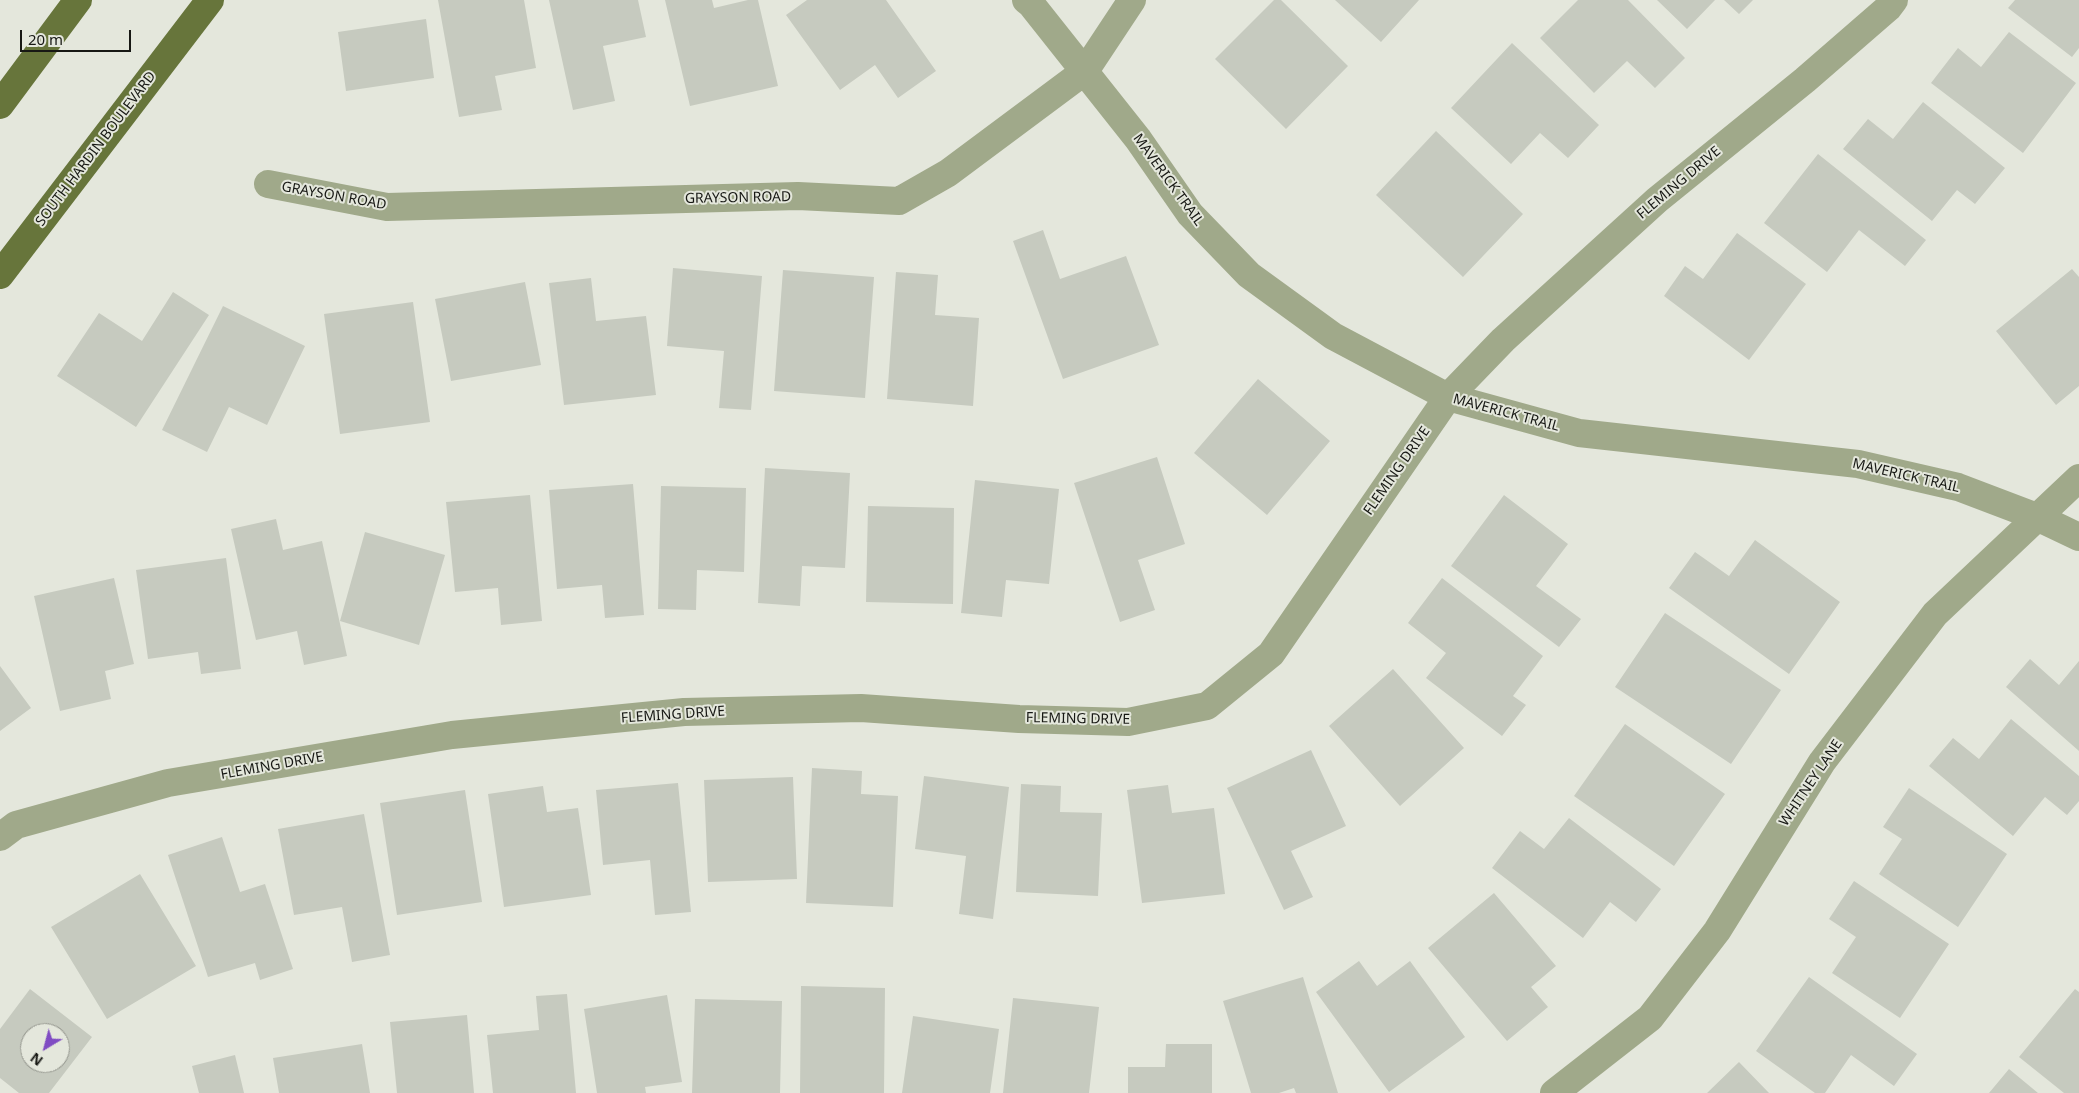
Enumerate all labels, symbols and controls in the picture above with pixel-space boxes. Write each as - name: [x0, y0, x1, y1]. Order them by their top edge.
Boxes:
- scale bar: [22, 20, 134, 52]
- text: 20 m: [28, 29, 63, 49]
- street label: SOUTH HARDIN BOULEVARD: [32, 68, 160, 230]
- street label: MAVERICK TRAIL: [1129, 131, 1207, 229]
- street label: FLEMING DRIVE: [1634, 143, 1724, 223]
- street label: GRAYSON ROAD: [280, 178, 388, 214]
- street label: GRAYSON ROAD: [685, 189, 791, 207]
- street label: MAVERICK TRAIL: [1451, 391, 1561, 435]
- street label: FLEMING DRIVE: [1360, 424, 1434, 518]
- street label: MAVERICK TRAIL: [1851, 456, 1961, 496]
- street label: FLEMING DRIVE: [620, 703, 726, 727]
- street label: FLEMING DRIVE: [1026, 710, 1130, 728]
- street label: WHITNEY LANE: [1776, 737, 1846, 829]
- street label: FLEMING DRIVE: [219, 749, 325, 783]
- north arrow: [20, 1023, 70, 1073]
- text: N: [26, 1049, 47, 1071]

